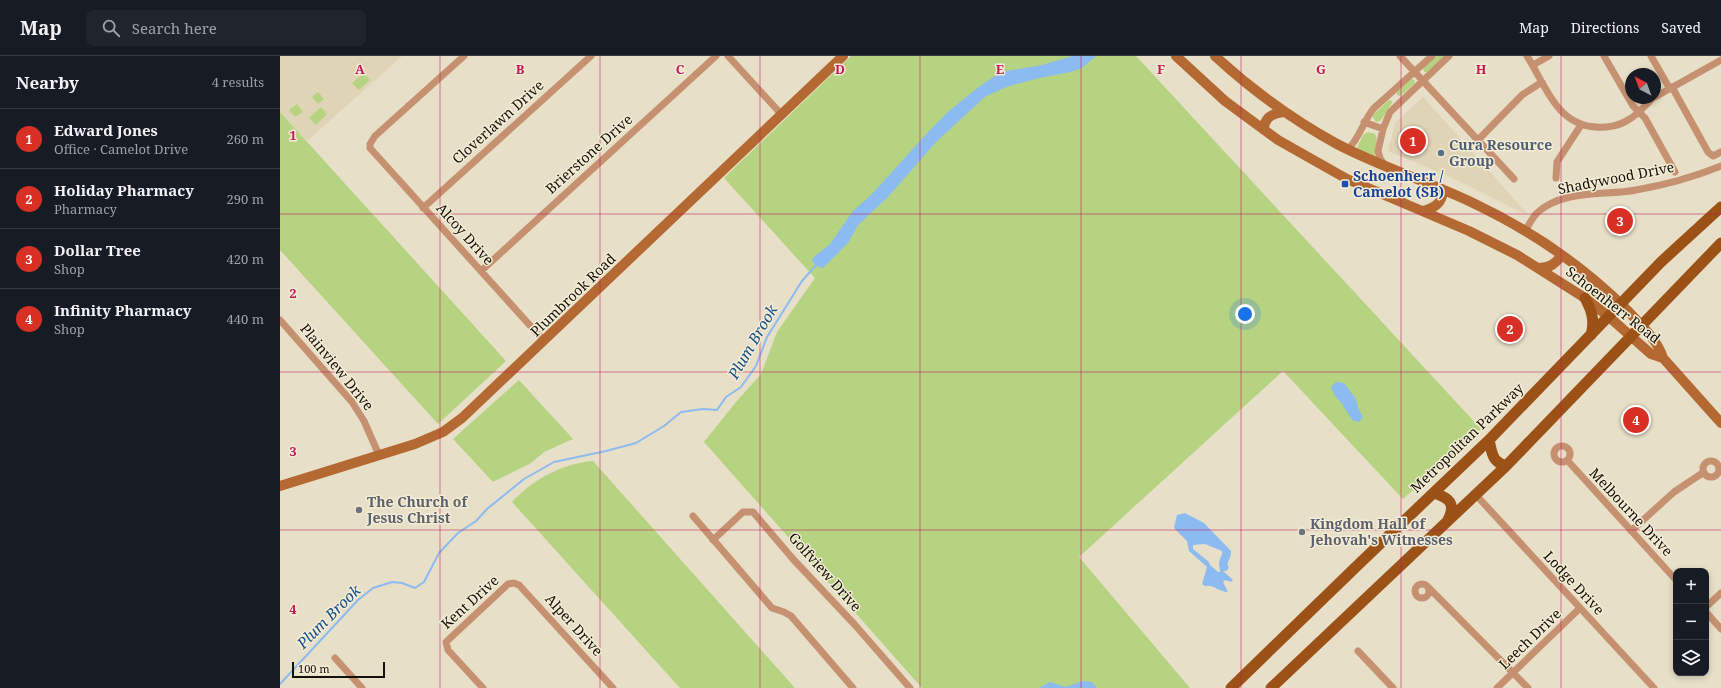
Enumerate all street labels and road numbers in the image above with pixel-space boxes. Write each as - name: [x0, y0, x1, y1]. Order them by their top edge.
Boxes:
- street label: Cloverlawn Drive: [448, 75, 548, 168]
- street label: Brierstone Drive: [541, 110, 636, 198]
- street label: Shadywood Drive: [1556, 157, 1676, 198]
- street label: Alcoy Drive: [432, 199, 498, 269]
- street label: Plumbrook Road: [526, 249, 620, 340]
- street label: Schoenherr Road: [1562, 262, 1665, 348]
- street label: Plainview Drive: [296, 319, 378, 414]
- street label: Metropolitan Parkway: [1406, 379, 1527, 497]
- street label: Melbourne Drive: [1585, 463, 1677, 560]
- street label: Golfview Drive: [785, 528, 866, 615]
- street label: Lodge Drive: [1540, 547, 1609, 619]
- street label: Kent Drive: [437, 571, 503, 633]
- street label: Alper Drive: [541, 590, 607, 660]
- street label: Leech Drive: [1494, 604, 1565, 673]

